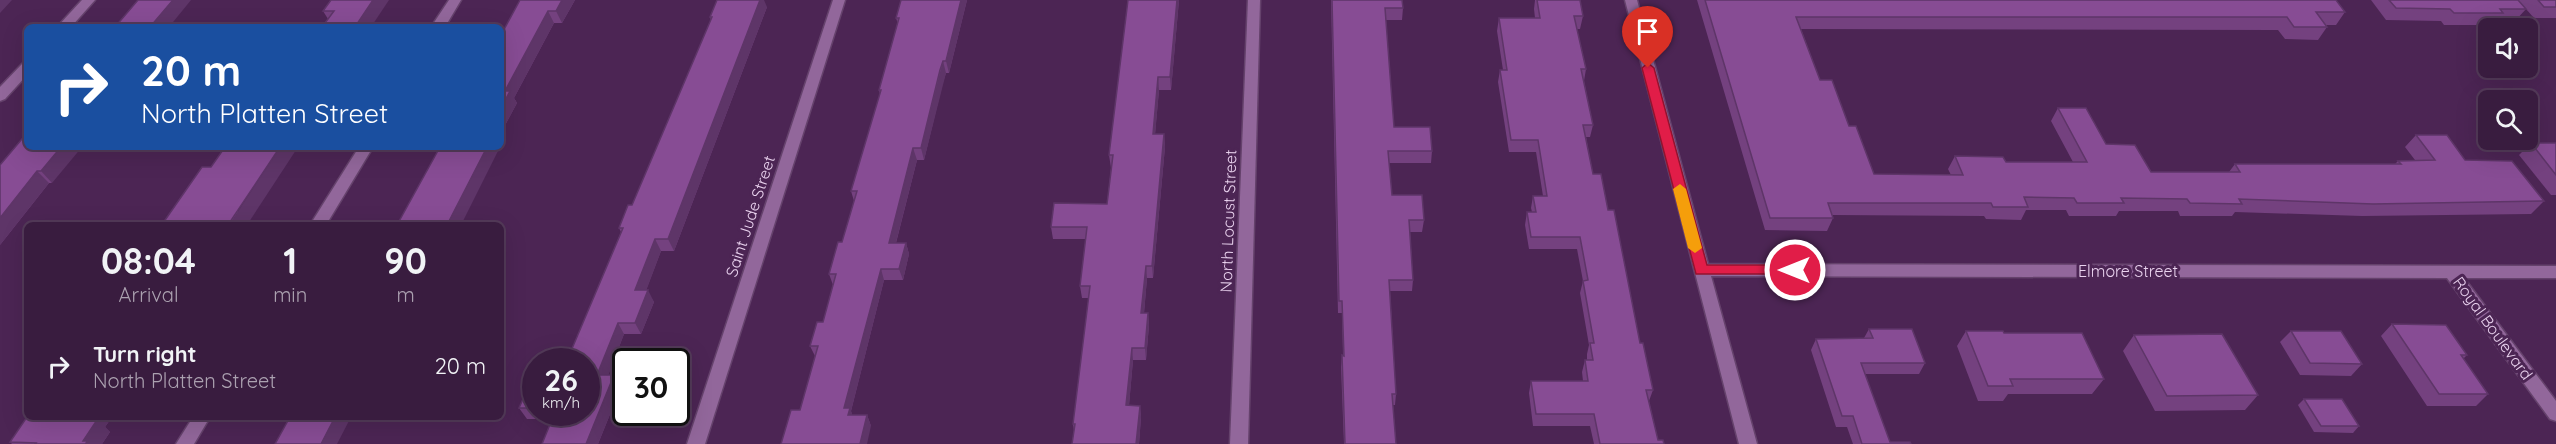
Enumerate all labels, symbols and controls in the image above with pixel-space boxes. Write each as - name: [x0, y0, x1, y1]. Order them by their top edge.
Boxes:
- pin: [1622, 6, 1673, 68]
- icon: arrive: [1631, 15, 1664, 48]
- map controls: [2478, 18, 2538, 150]
- button: sound: [2478, 18, 2538, 78]
- text: 20 m: [141, 44, 241, 97]
- icon: right: [42, 48, 120, 126]
- button: search: [2478, 90, 2538, 150]
- text: North Platten Street: [141, 96, 388, 130]
- street label: North Locust Street: [1216, 149, 1240, 293]
- street label: Saint Jude Street: [721, 153, 779, 279]
- text: 08:04: [101, 238, 196, 283]
- text: 1: [283, 238, 297, 283]
- text: 90: [384, 238, 427, 283]
- position arrow: [1763, 238, 1827, 302]
- street label: Elmore Street: [2078, 261, 2178, 281]
- street label: Royal Boulevard: [2449, 273, 2537, 383]
- text: Arrival: [119, 282, 179, 307]
- text: min: [273, 282, 307, 307]
- text: m: [396, 282, 415, 307]
- text: Turn right: [93, 340, 197, 368]
- speed limit sign: 30: [612, 348, 690, 426]
- icon: right: [42, 350, 75, 383]
- text: 20 m: [435, 352, 486, 380]
- text: 26: [544, 361, 578, 399]
- text: North Platten Street: [93, 368, 276, 393]
- text: km/h: [542, 393, 580, 412]

